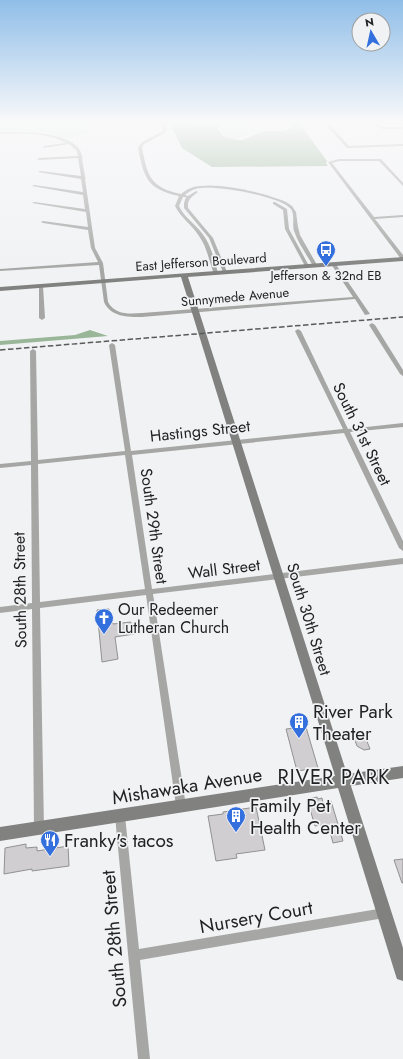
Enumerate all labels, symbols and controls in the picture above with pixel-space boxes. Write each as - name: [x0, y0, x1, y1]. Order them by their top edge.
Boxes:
- north arrow: [351, 12, 391, 52]
- text: N: [364, 14, 375, 31]
- bus stop icon: Jefferson & 32nd EB: [315, 239, 337, 267]
- street label: East Jefferson Boulevard: [135, 248, 267, 276]
- place label: Jefferson & 32nd EB: [268, 266, 382, 285]
- street label: Sunnymede Avenue: [180, 283, 290, 311]
- street label: South 31st Street: [327, 379, 397, 490]
- street label: Hastings Street: [149, 414, 251, 448]
- street label: South 29th Street: [135, 467, 174, 585]
- street label: South 28th Street: [7, 532, 33, 648]
- street label: Wall Street: [187, 553, 261, 585]
- street label: South 30th Street: [281, 560, 337, 678]
- place label: Our Redeemer Lutheran Church: [118, 598, 229, 639]
- church icon: Our Redeemer Lutheran Church: [93, 607, 115, 635]
- place label: River Park Theater: [313, 698, 393, 747]
- building icon: River Park Theater: [288, 711, 310, 739]
- street label: Mishawaka Avenue: [110, 761, 264, 811]
- district label: RIVER PARK: [278, 763, 390, 792]
- place label: Family Pet Health Center: [250, 792, 361, 841]
- building icon: Family Pet Health Center: [225, 805, 247, 833]
- place label: Franky's tacos: [64, 827, 174, 854]
- restaurant icon: Franky's tacos: [39, 829, 61, 857]
- street label: South 28th Street: [95, 869, 133, 1009]
- street label: Nursery Court: [197, 894, 315, 940]

